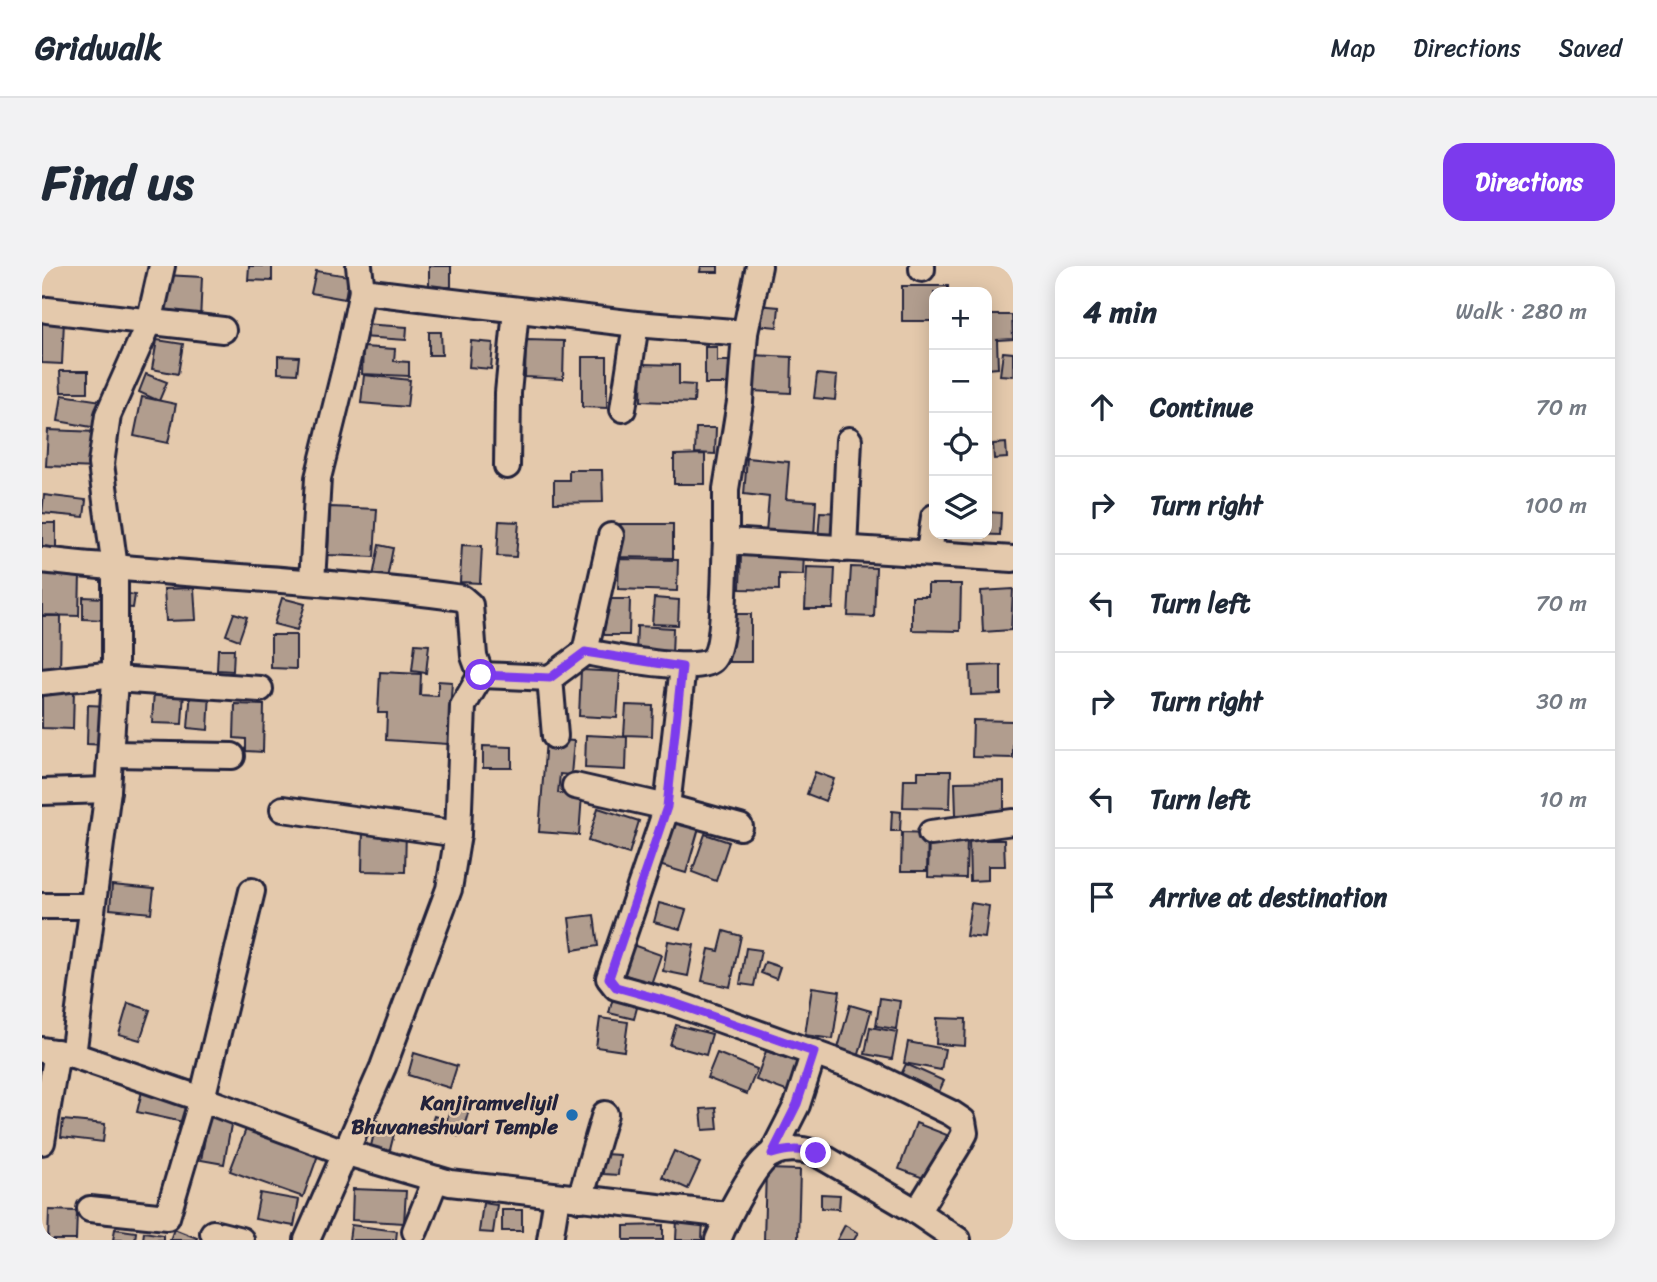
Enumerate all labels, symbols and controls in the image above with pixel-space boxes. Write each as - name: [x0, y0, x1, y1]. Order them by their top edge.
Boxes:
- text: Gridwalk: [35, 19, 162, 77]
- text: Map: [1331, 27, 1375, 69]
- text: Directions: [1413, 27, 1521, 69]
- text: Saved: [1559, 27, 1622, 69]
- text: Find us: [42, 139, 194, 226]
- button: Directions: [1443, 143, 1615, 221]
- text: 4 min: [1083, 285, 1157, 339]
- map controls: [929, 287, 992, 539]
- button: +: [929, 287, 992, 350]
- text: Walk · 280 m: [1456, 291, 1587, 332]
- button: −: [929, 350, 992, 413]
- text: Continue: [1150, 384, 1253, 430]
- text: 70 m: [1536, 387, 1587, 428]
- icon: ahead: [1083, 388, 1121, 426]
- button: locate: [929, 413, 992, 476]
- button: layers: [929, 476, 992, 539]
- text: Turn right: [1150, 482, 1263, 528]
- text: 100 m: [1524, 485, 1587, 526]
- icon: right: [1083, 486, 1121, 524]
- text: Turn left: [1150, 580, 1250, 626]
- text: 70 m: [1536, 583, 1587, 624]
- icon: left: [1083, 584, 1121, 622]
- route start: [465, 659, 496, 690]
- text: Turn right: [1150, 678, 1263, 724]
- text: 30 m: [1536, 681, 1587, 722]
- icon: right: [1083, 682, 1121, 720]
- text: Turn left: [1150, 776, 1250, 822]
- text: 10 m: [1539, 779, 1587, 820]
- icon: left: [1083, 780, 1121, 818]
- text: Arrive at destination: [1150, 874, 1387, 920]
- icon: arrive: [1083, 878, 1121, 916]
- place label: Kanjiramveliyil Bhuvaneshwari Temple: [351, 1084, 559, 1146]
- marker: Kanjiramveliyil Bhuvaneshwari Temple: [564, 1107, 580, 1123]
- route end: [800, 1137, 831, 1168]

